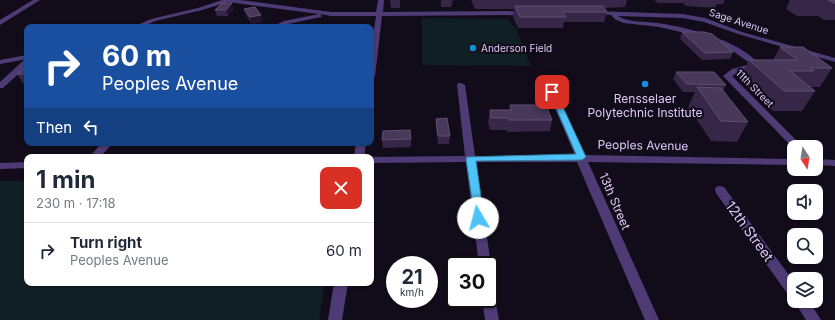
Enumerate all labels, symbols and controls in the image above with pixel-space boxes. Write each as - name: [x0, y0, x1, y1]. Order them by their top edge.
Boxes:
- street label: Sage Avenue: [708, 6, 770, 36]
- text: 60 m: [102, 39, 171, 73]
- icon: right: [36, 40, 88, 92]
- place label: Anderson Field: [481, 42, 552, 54]
- marker: Anderson Field: [468, 43, 478, 53]
- street label: 11th Street: [734, 67, 777, 110]
- text: Peoples Avenue: [102, 73, 238, 94]
- pin: [535, 75, 569, 109]
- marker: Rensselaer Polytechnic Institute: [640, 79, 650, 89]
- icon: arrive: [541, 81, 563, 103]
- place label: Rensselaer Polytechnic Institute: [588, 91, 702, 120]
- icon: left: [80, 116, 102, 138]
- text: Then: [36, 118, 72, 137]
- street label: Peoples Avenue: [597, 137, 689, 153]
- north arrow: [787, 140, 823, 176]
- map controls: [787, 140, 823, 308]
- text: 1 min: [36, 165, 95, 194]
- button: close: [320, 167, 362, 209]
- street label: 13th Street: [596, 170, 634, 232]
- button: sound: [787, 184, 823, 220]
- text: 230 m · 17:18: [36, 195, 116, 211]
- position arrow: [457, 197, 499, 239]
- street label: 12th Street: [722, 197, 778, 265]
- button: search: [787, 228, 823, 264]
- text: Turn right: [70, 233, 142, 252]
- icon: right: [36, 240, 58, 262]
- text: 60 m: [326, 241, 362, 260]
- text: Peoples Avenue: [70, 252, 168, 268]
- speed limit sign: 30: [446, 256, 498, 308]
- text: 21: [401, 265, 423, 289]
- button: layers: [787, 272, 823, 308]
- text: km/h: [400, 286, 424, 298]

